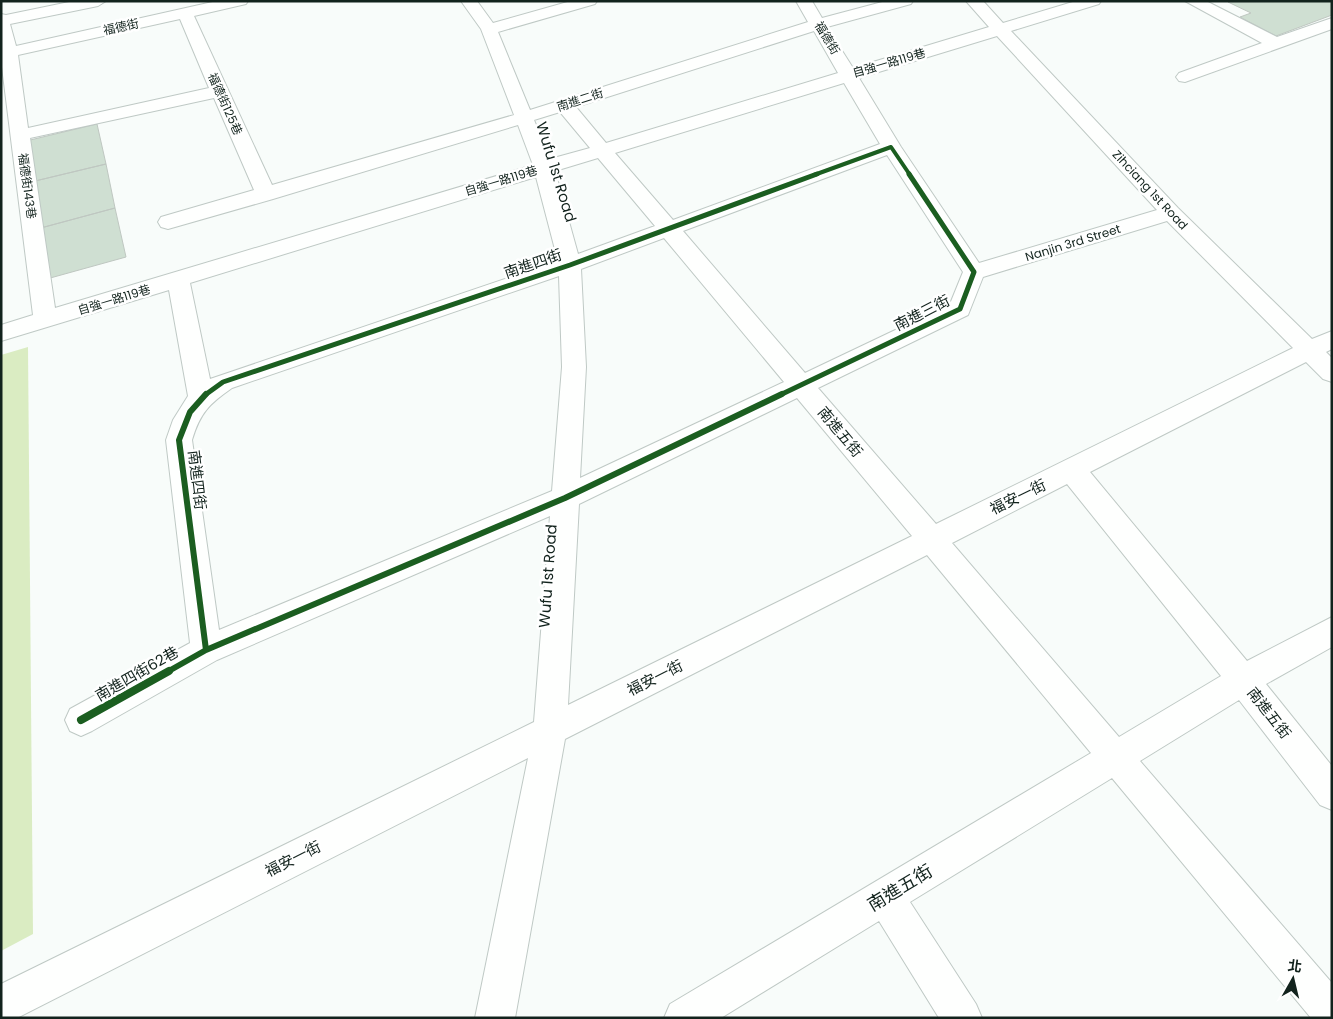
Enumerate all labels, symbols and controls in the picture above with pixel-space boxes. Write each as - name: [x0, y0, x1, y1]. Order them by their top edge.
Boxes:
- street label: 福德街: [102, 14, 140, 39]
- street label: 福德街: [811, 18, 844, 58]
- street label: 自強一路119巷: [850, 44, 927, 81]
- street label: 福德街125巷: [204, 70, 247, 138]
- street label: 南進二街: [554, 84, 605, 115]
- street label: Wufu 1st Road: [531, 119, 582, 225]
- street label: Zihciang 1st Road: [1109, 146, 1192, 233]
- street label: 福德街143巷: [14, 152, 41, 220]
- street label: 自強一路119巷: [462, 161, 539, 200]
- street label: Nanjin 3rd Street: [1023, 220, 1123, 265]
- street label: 南進四街: [501, 244, 565, 283]
- street label: 自強一路119巷: [75, 280, 152, 319]
- street label: 南進三街: [890, 290, 953, 336]
- street label: 南進五街: [813, 402, 868, 461]
- street label: 南進四街: [183, 449, 212, 511]
- street label: 福安一街: [986, 474, 1049, 519]
- street label: Wufu 1st Road: [533, 523, 562, 629]
- street label: 南進四街62巷: [91, 641, 182, 706]
- street label: 福安一街: [623, 655, 686, 701]
- street label: 南進五街: [1243, 683, 1296, 743]
- street label: 福安一街: [261, 836, 324, 882]
- street label: 南進五街: [862, 858, 937, 917]
- north arrow: [1268, 954, 1318, 1004]
- text: 北: [1286, 955, 1303, 977]

